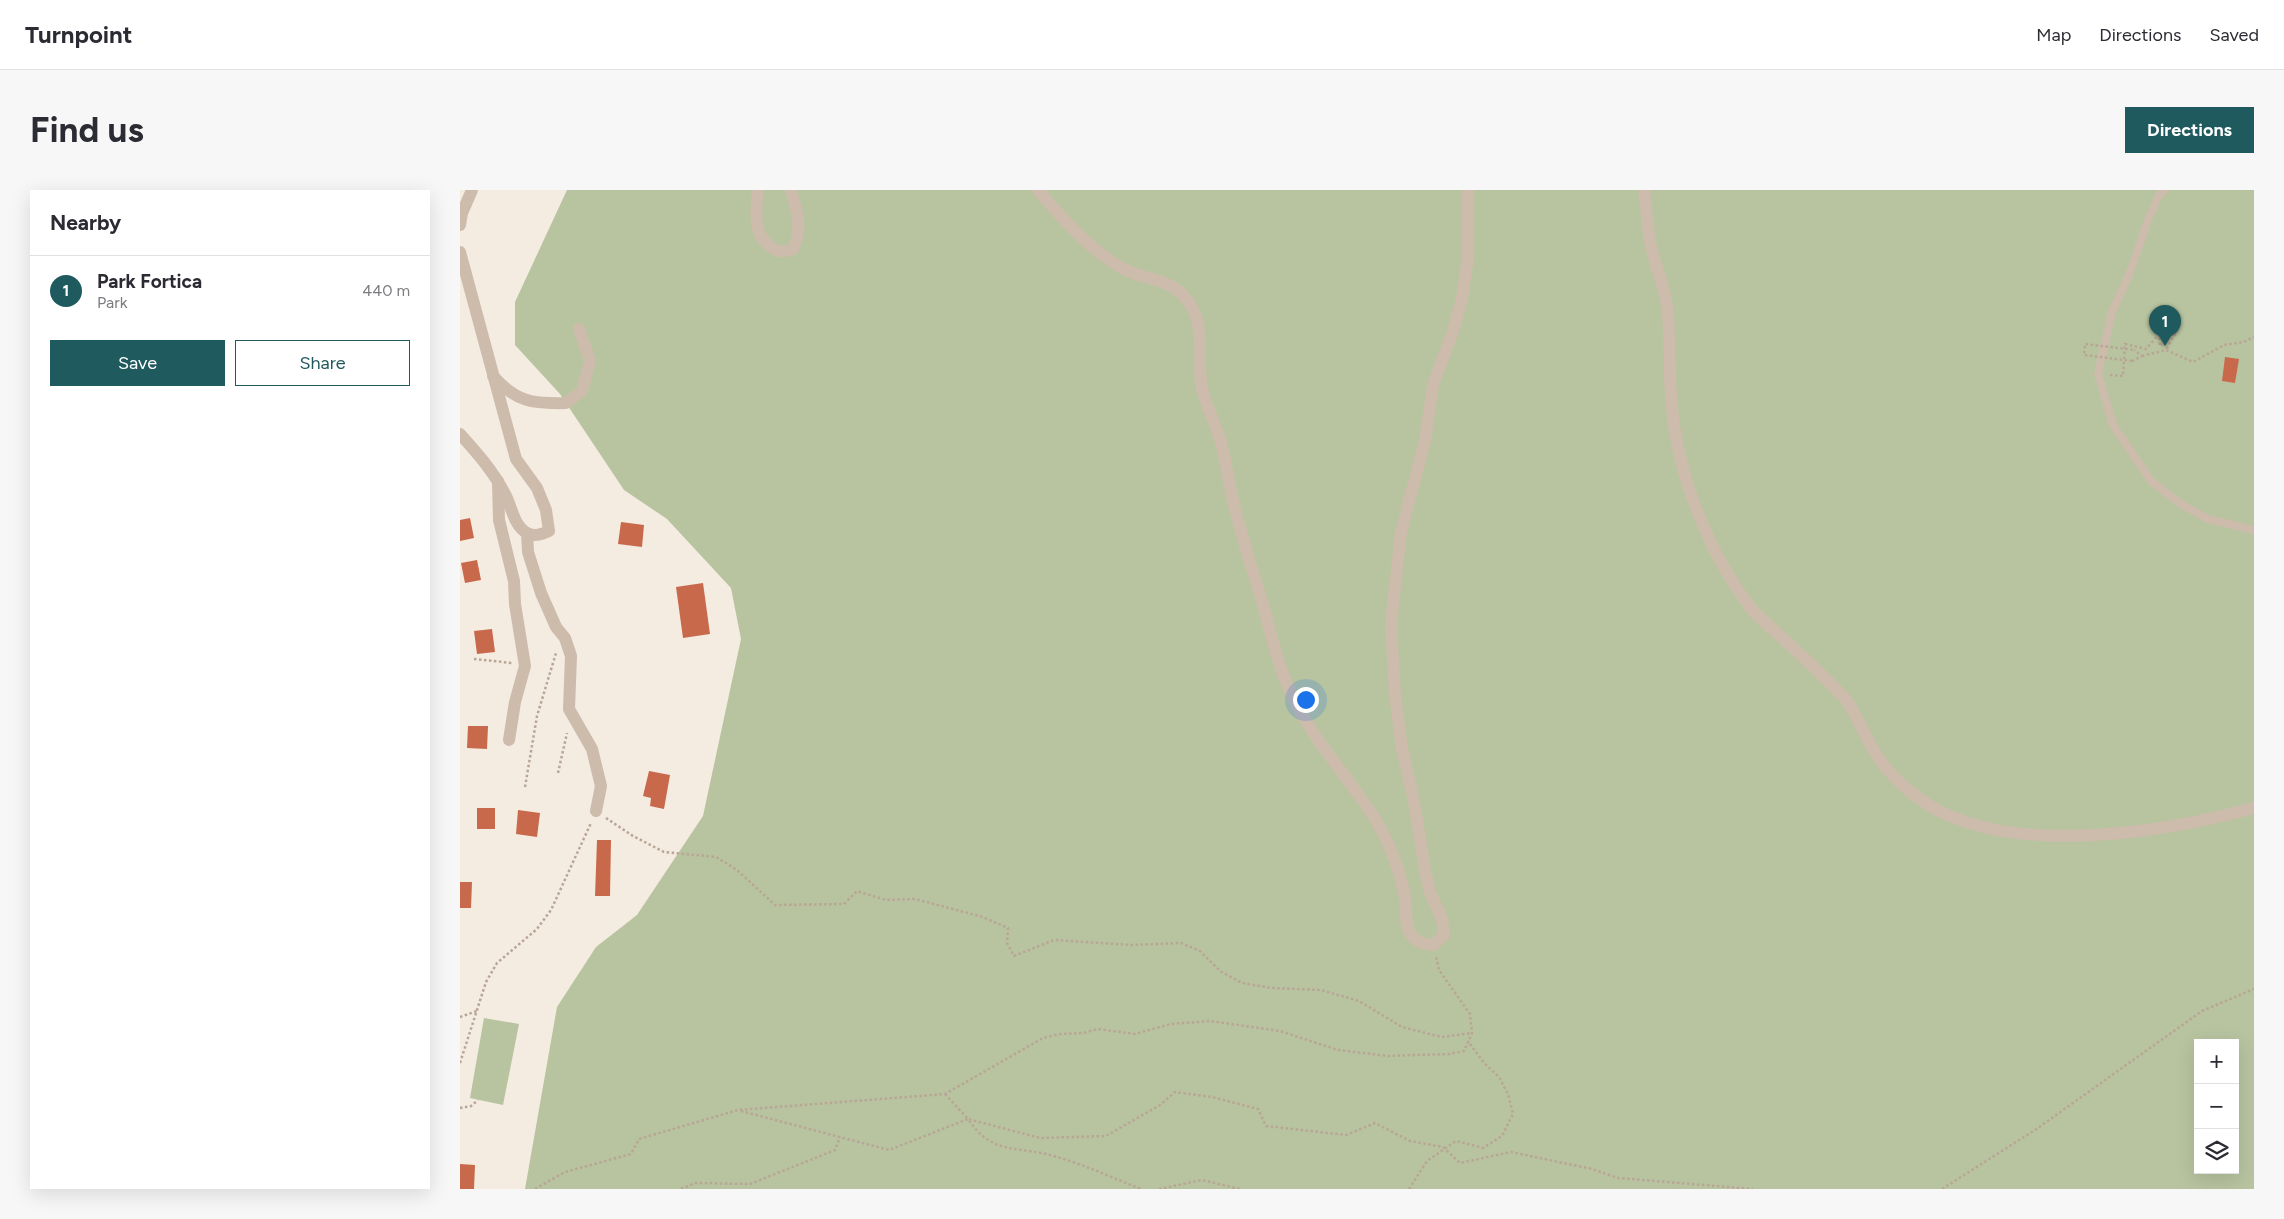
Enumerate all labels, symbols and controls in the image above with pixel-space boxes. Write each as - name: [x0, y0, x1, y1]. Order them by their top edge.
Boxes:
- text: Turnpoint: [25, 20, 132, 49]
- text: Map: [2036, 24, 2071, 46]
- text: Directions: [2099, 24, 2181, 46]
- text: Saved: [2209, 24, 2259, 46]
- button: Directions: [2125, 107, 2254, 153]
- text: Find us: [30, 109, 144, 151]
- text: Nearby: [50, 210, 121, 235]
- text: Park Fortica: [97, 270, 202, 293]
- text: 1: [63, 281, 69, 300]
- text: 440 m: [362, 281, 410, 300]
- text: Park: [97, 293, 127, 312]
- pin: 1: [2149, 305, 2181, 346]
- button: Save: [50, 340, 225, 386]
- button: Share: [235, 340, 410, 386]
- your location: [1293, 687, 1319, 713]
- map controls: [2194, 1039, 2239, 1174]
- button: +: [2194, 1039, 2239, 1084]
- button: −: [2194, 1084, 2239, 1129]
- button: layers: [2194, 1129, 2239, 1174]

